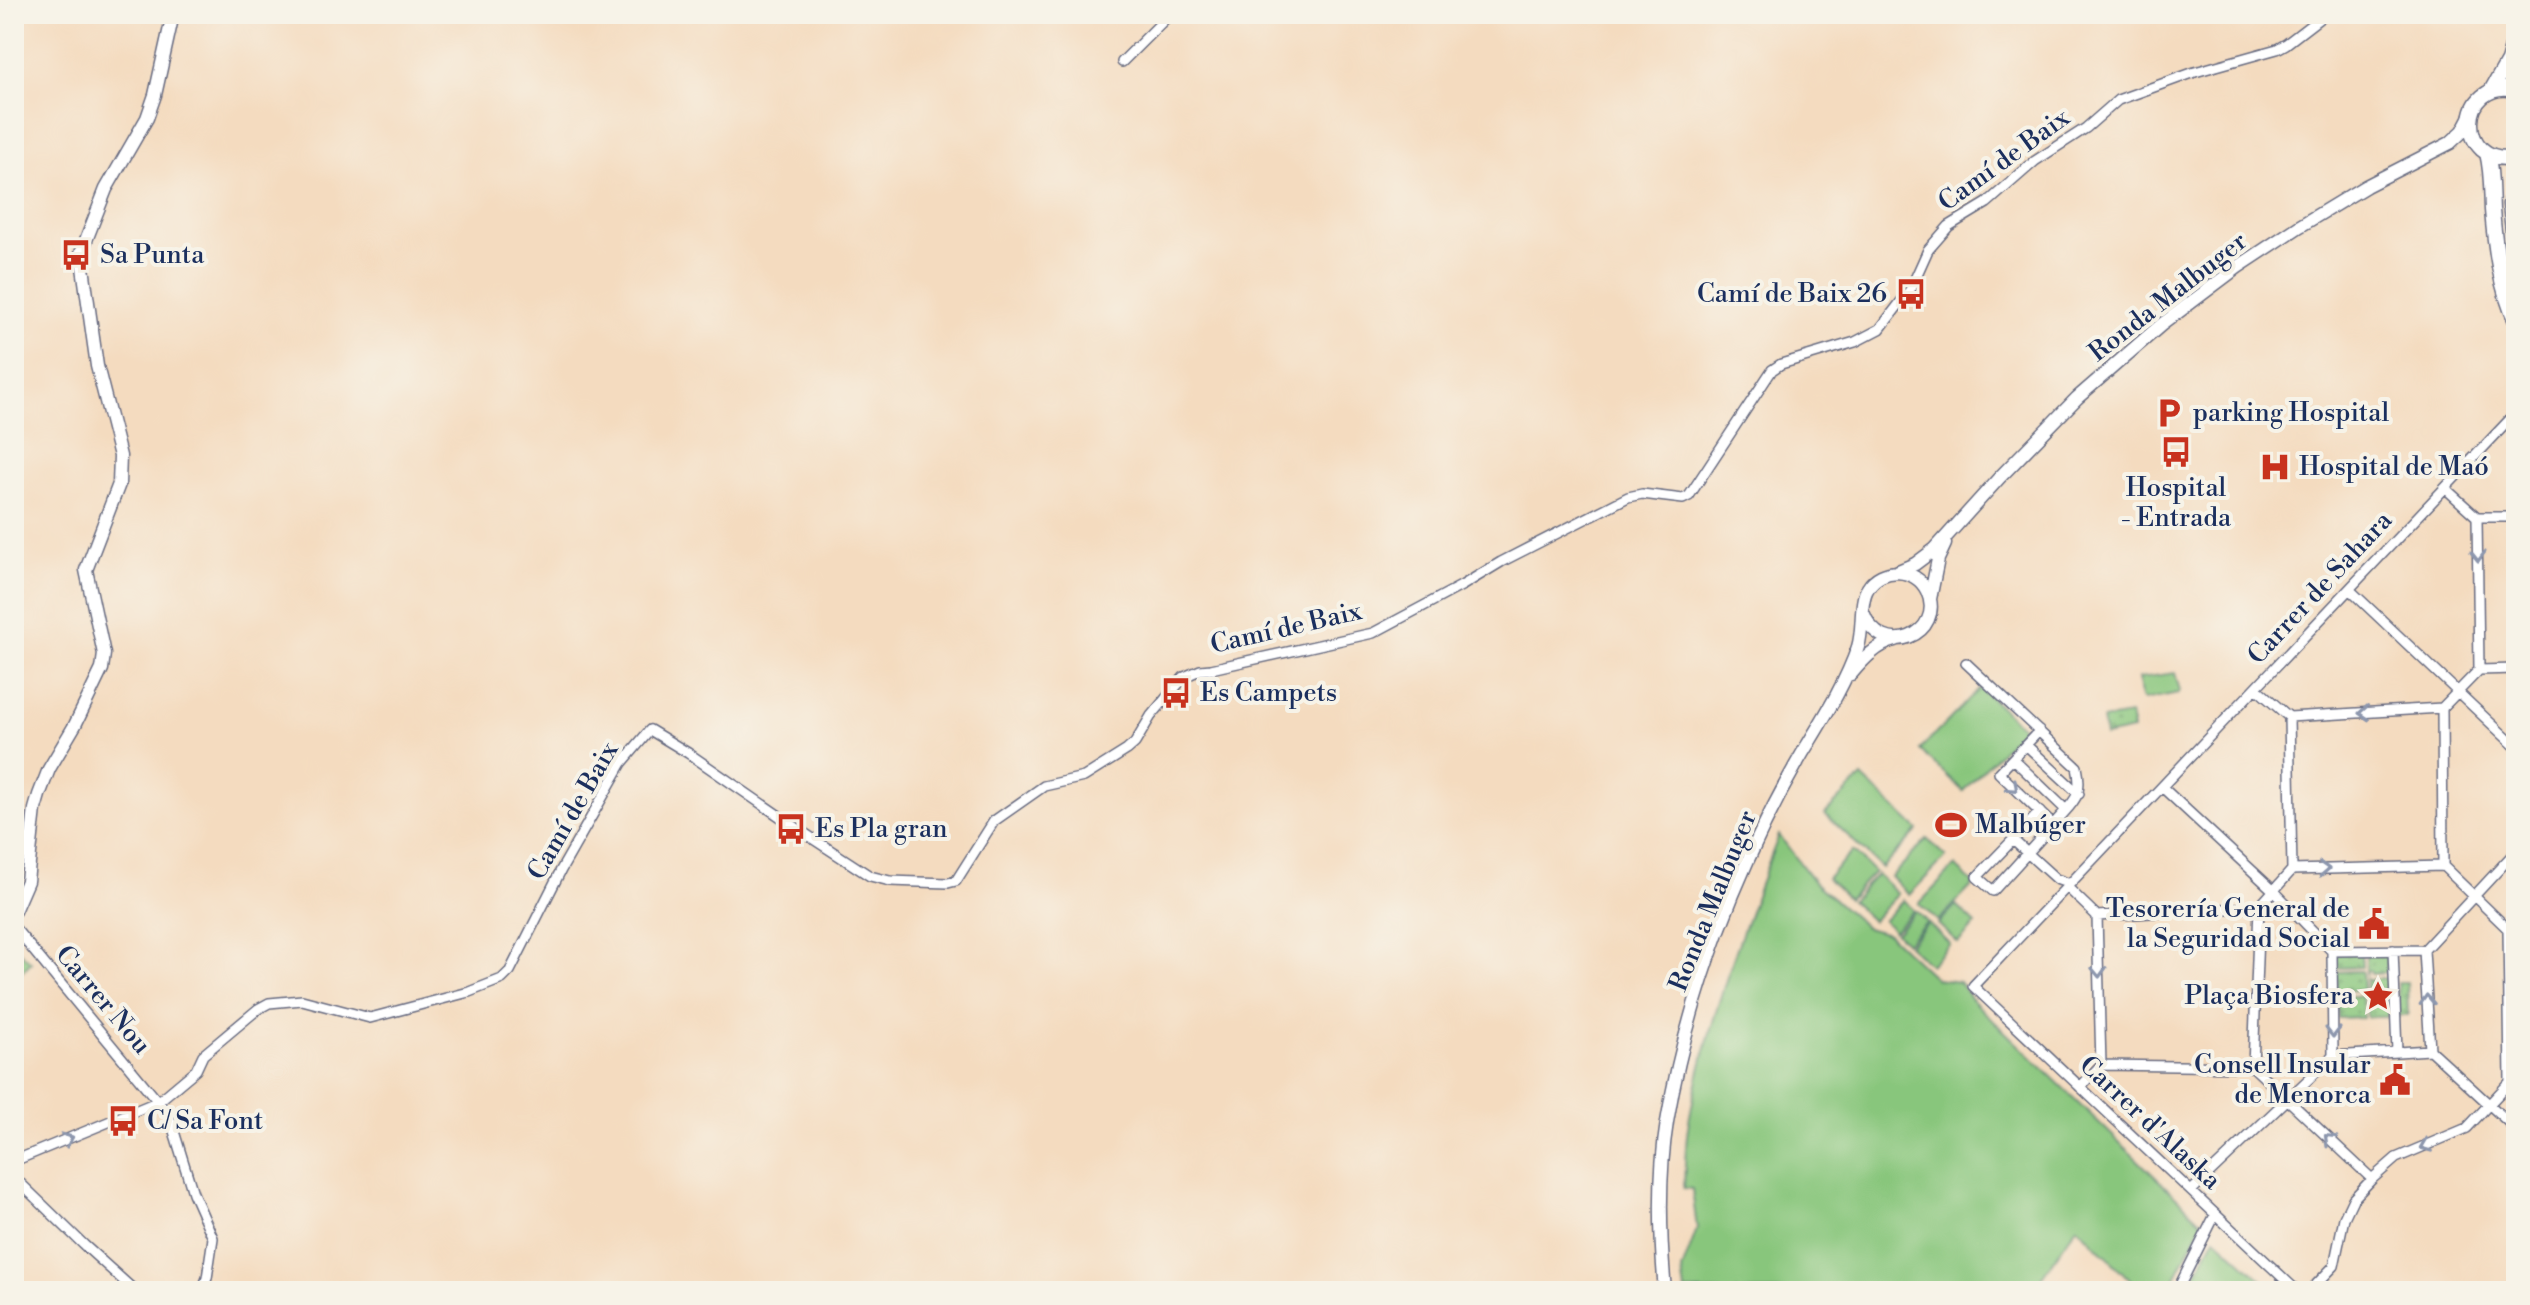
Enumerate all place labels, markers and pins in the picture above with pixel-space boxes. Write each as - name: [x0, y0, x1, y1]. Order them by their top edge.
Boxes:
- bus stop icon: Sa Punta: [59, 238, 93, 272]
- place label: Sa Punta: [100, 239, 205, 271]
- bus stop icon: Camí de Baix 26: [1894, 277, 1928, 311]
- place label: Camí de Baix 26: [1697, 278, 1887, 310]
- parking icon: parking Hospital: [2152, 396, 2186, 430]
- place label: parking Hospital: [2193, 397, 2389, 429]
- bus stop icon: Hospital - Entrada: [2159, 435, 2193, 469]
- hospital icon: Hospital de Maó: [2258, 450, 2292, 484]
- place label: Hospital de Maó: [2299, 451, 2489, 483]
- place label: Hospital - Entrada: [2121, 472, 2232, 534]
- bus stop icon: Es Campets: [1159, 676, 1193, 710]
- place label: Es Campets: [1200, 677, 1337, 709]
- sports icon: Malbúger: [1934, 808, 1968, 842]
- place label: Malbúger: [1975, 809, 2086, 841]
- bus stop icon: Es Pla gran: [774, 812, 808, 846]
- place label: Es Pla gran: [815, 813, 948, 845]
- place label: Tesorería General de la Seguridad Social: [2106, 893, 2350, 955]
- public building icon: Tesorería General de la Seguridad Social: [2357, 907, 2391, 941]
- place icon: Plaça Biosfera: [2361, 979, 2395, 1013]
- place label: Plaça Biosfera: [2185, 980, 2355, 1012]
- place label: Consell Insular de Menorca: [2194, 1049, 2372, 1111]
- public building icon: Consell Insular de Menorca: [2378, 1063, 2412, 1097]
- bus stop icon: C/ Sa Font: [106, 1104, 140, 1138]
- place label: C/ Sa Font: [147, 1105, 263, 1137]

